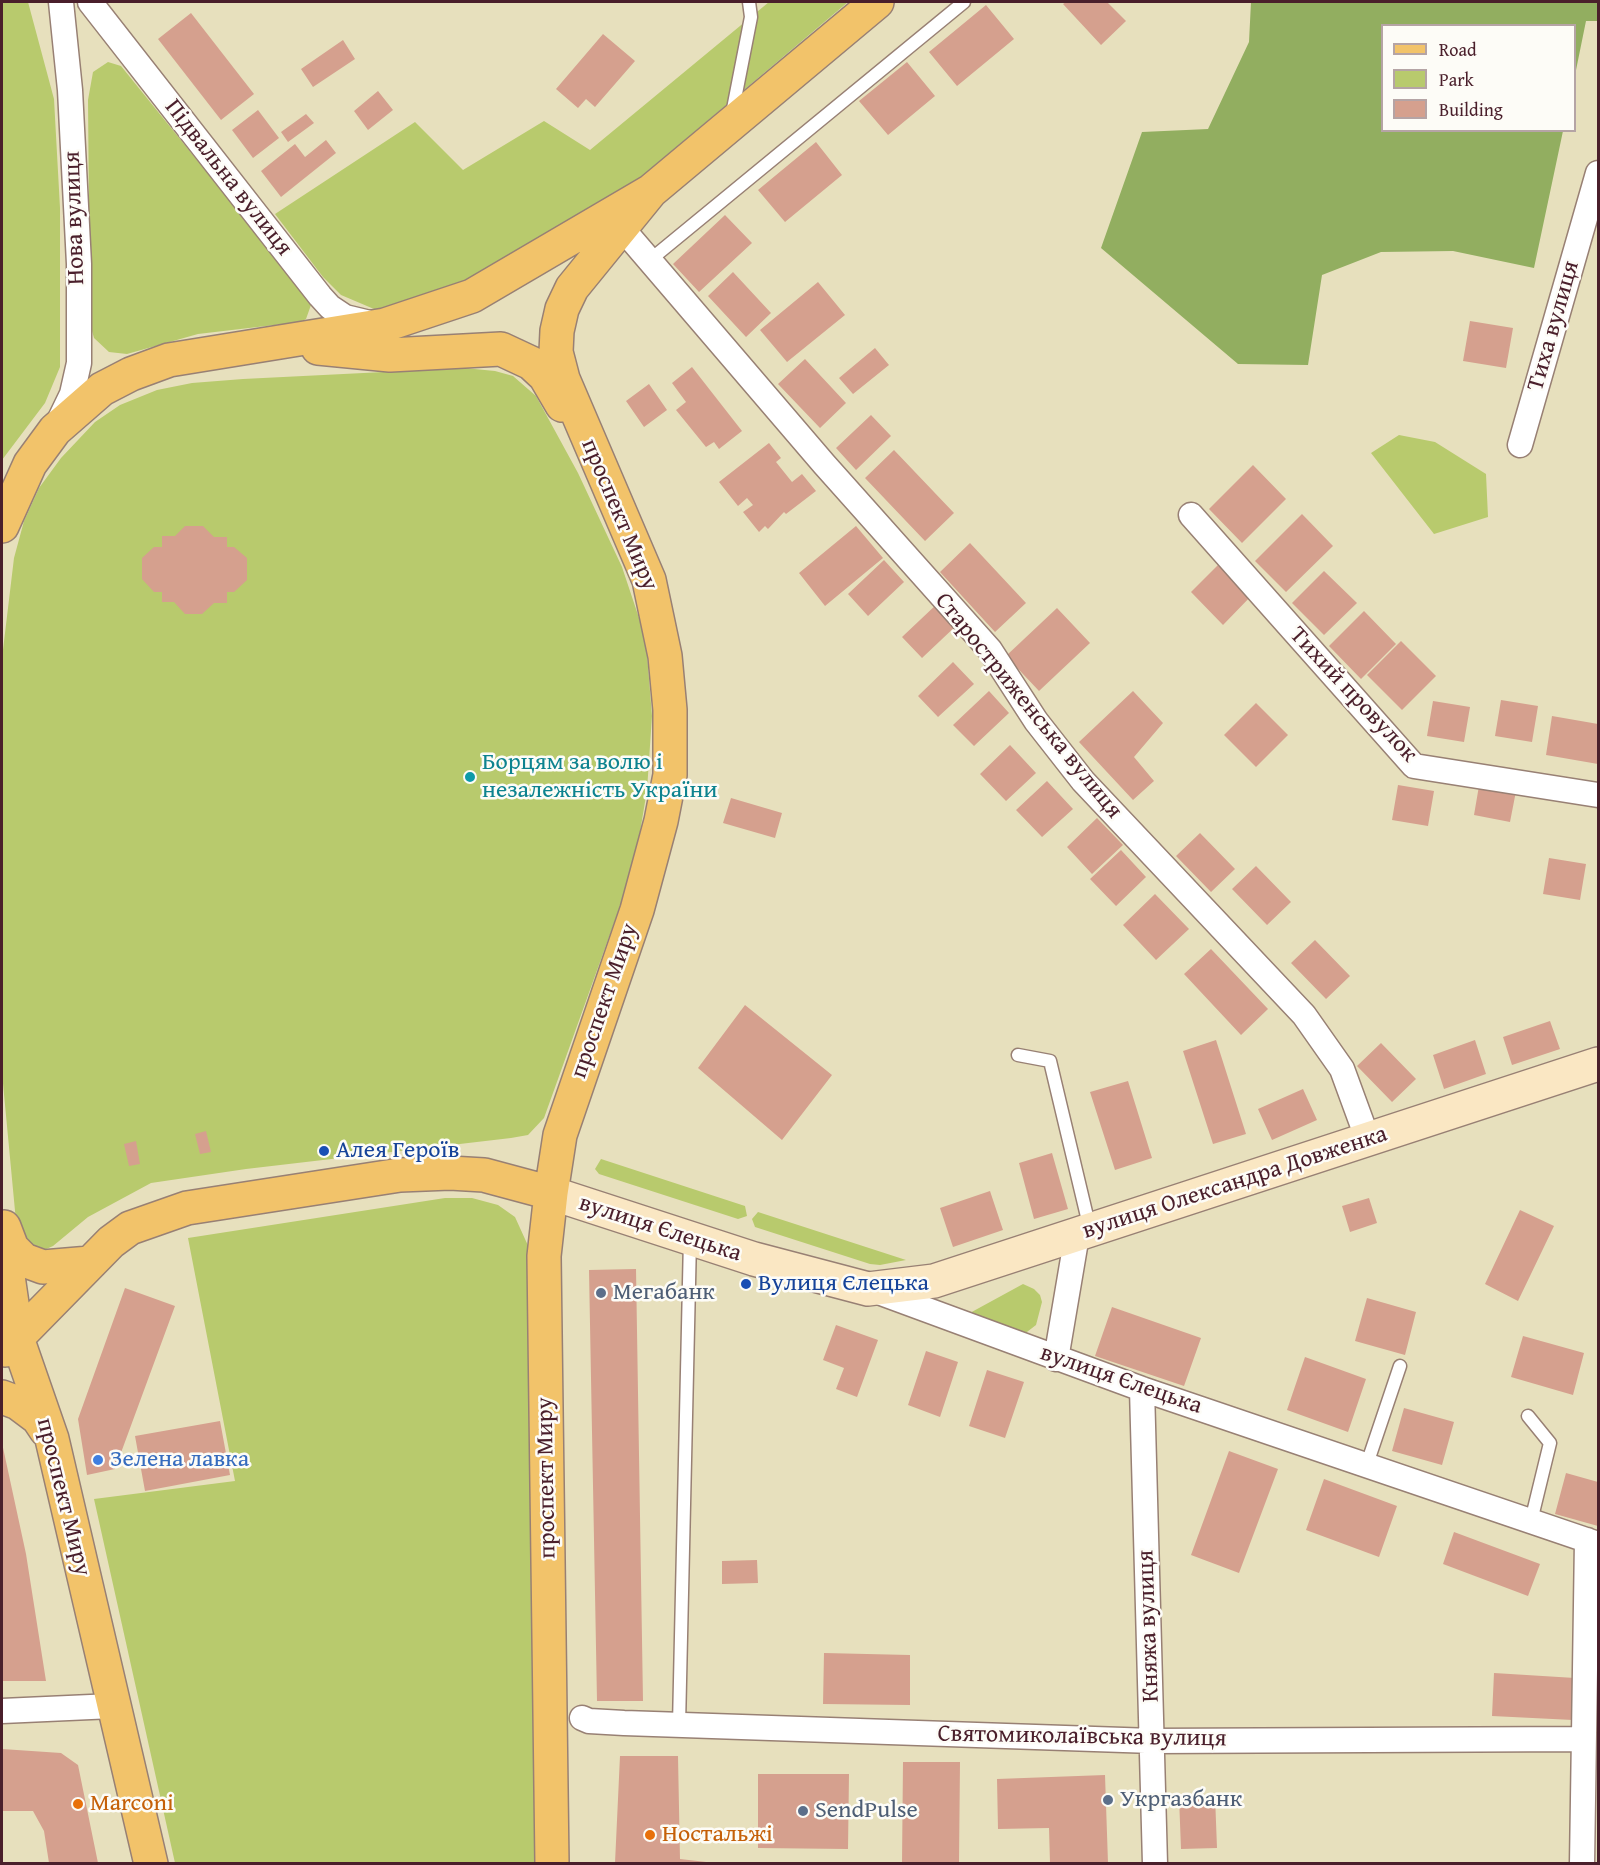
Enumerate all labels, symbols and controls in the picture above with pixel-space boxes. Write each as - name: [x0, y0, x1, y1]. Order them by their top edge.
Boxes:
- legend: [1381, 24, 1576, 132]
- text: Road: [1439, 36, 1477, 63]
- text: Park: [1439, 66, 1474, 93]
- street label: Підвальна вулиця: [158, 94, 298, 262]
- text: Building: [1439, 96, 1503, 123]
- street label: Нова вулиця: [58, 151, 92, 285]
- street label: Тиха вулиця: [1522, 258, 1586, 394]
- street label: проспект Миру: [574, 435, 664, 595]
- street label: Старостриженська вулиця: [928, 587, 1128, 825]
- street label: Тихий провулок: [1283, 621, 1423, 769]
- place label: Борцям за волю і незалежність України: [482, 749, 718, 805]
- marker: Борцям за волю і незалежність України: [463, 770, 477, 784]
- street label: проспект Миру: [565, 920, 645, 1082]
- street label: вулиця Олександра Довженка: [1079, 1120, 1391, 1246]
- place label: Алея Героїв: [336, 1137, 460, 1165]
- marker: Алея Героїв: [317, 1144, 331, 1158]
- street label: вулиця Єлецька: [575, 1189, 745, 1269]
- place label: Вулиця Єлецька: [758, 1270, 929, 1298]
- marker: Вулиця Єлецька: [739, 1277, 753, 1291]
- place label: Мегабанк: [613, 1279, 715, 1307]
- marker: Мегабанк: [594, 1286, 608, 1300]
- street label: вулиця Єлецька: [1036, 1339, 1206, 1421]
- street label: проспект Миру: [531, 1397, 563, 1559]
- street label: проспект Миру: [29, 1415, 97, 1579]
- place label: Зелена лавка: [110, 1446, 249, 1474]
- marker: Зелена лавка: [91, 1453, 105, 1467]
- street label: Княжа вулиця: [1132, 1549, 1166, 1703]
- street label: Святомиколаївська вулиця: [937, 1720, 1227, 1754]
- place label: Укргазбанк: [1120, 1786, 1242, 1814]
- place label: Marconi: [90, 1790, 174, 1818]
- marker: Укргазбанк: [1101, 1793, 1115, 1807]
- marker: Marconi: [71, 1797, 85, 1811]
- place label: SendPulse: [815, 1797, 918, 1825]
- marker: SendPulse: [796, 1804, 810, 1818]
- place label: Ностальжі: [662, 1821, 773, 1849]
- marker: Ностальжі: [643, 1828, 657, 1842]

